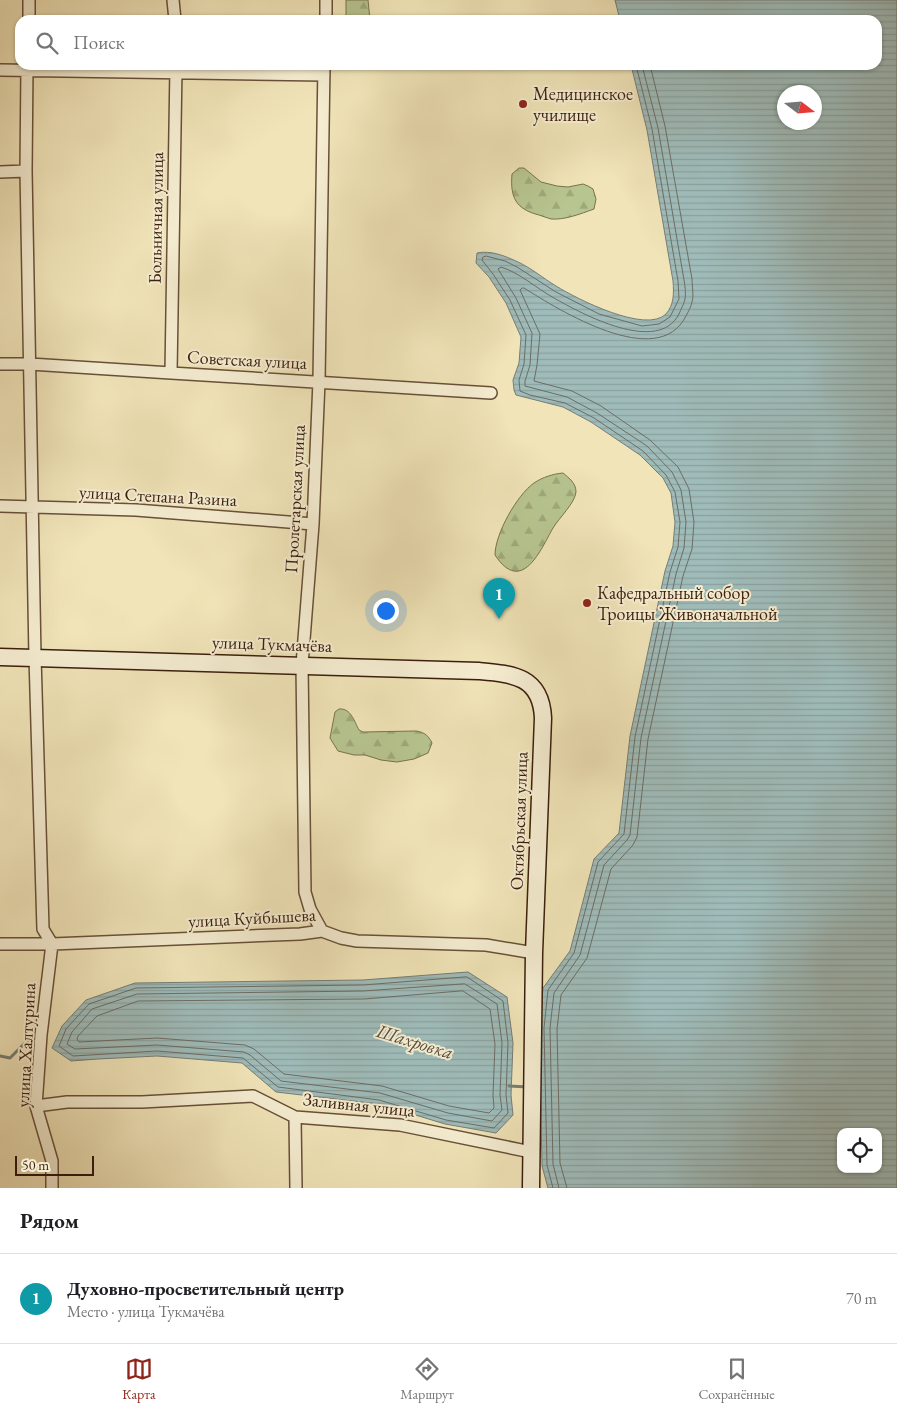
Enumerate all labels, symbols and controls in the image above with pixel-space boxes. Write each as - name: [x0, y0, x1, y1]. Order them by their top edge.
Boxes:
- search box: [15, 15, 882, 70]
- icon: search: [33, 29, 61, 57]
- text: Поиск: [73, 30, 125, 55]
- place label: Медицинское училище: [533, 82, 633, 126]
- north arrow: [777, 85, 822, 130]
- marker: Медицинское училище: [517, 98, 529, 110]
- street label: Больничная улица: [143, 151, 168, 284]
- street label: Советская улица: [187, 345, 308, 374]
- street label: Пролетарская улица: [279, 423, 310, 574]
- street label: улица Степана Разина: [78, 480, 238, 511]
- pin: 1: [483, 578, 515, 619]
- place label: Кафедральный собор Троицы Живоначальной: [597, 581, 778, 625]
- marker: Кафедральный собор Троицы Живоначальной: [581, 597, 593, 609]
- your location: [373, 598, 399, 624]
- street label: улица Тукмачёва: [211, 630, 333, 657]
- street label: Октябрьская улица: [505, 750, 532, 891]
- street label: улица Куйбышева: [187, 903, 317, 932]
- street label: улица Халтурина: [11, 981, 40, 1108]
- water label: Шахровка: [373, 1018, 456, 1065]
- street label: Заливная улица: [302, 1087, 417, 1122]
- map controls: [837, 1128, 882, 1173]
- button: locate: [837, 1128, 882, 1173]
- scale bar: [15, 1153, 94, 1176]
- text: 50 m: [22, 1156, 49, 1174]
- text: Рядом: [20, 1207, 79, 1234]
- text: Духовно-просветительный центр: [67, 1276, 344, 1301]
- text: 1: [32, 1288, 40, 1309]
- text: 70 m: [846, 1288, 877, 1309]
- text: Место · улица Тукмачёва: [67, 1301, 225, 1322]
- tab: Карта: [122, 1355, 156, 1403]
- tab: Маршрут: [400, 1355, 454, 1403]
- tab: Сохранённые: [698, 1355, 775, 1403]

